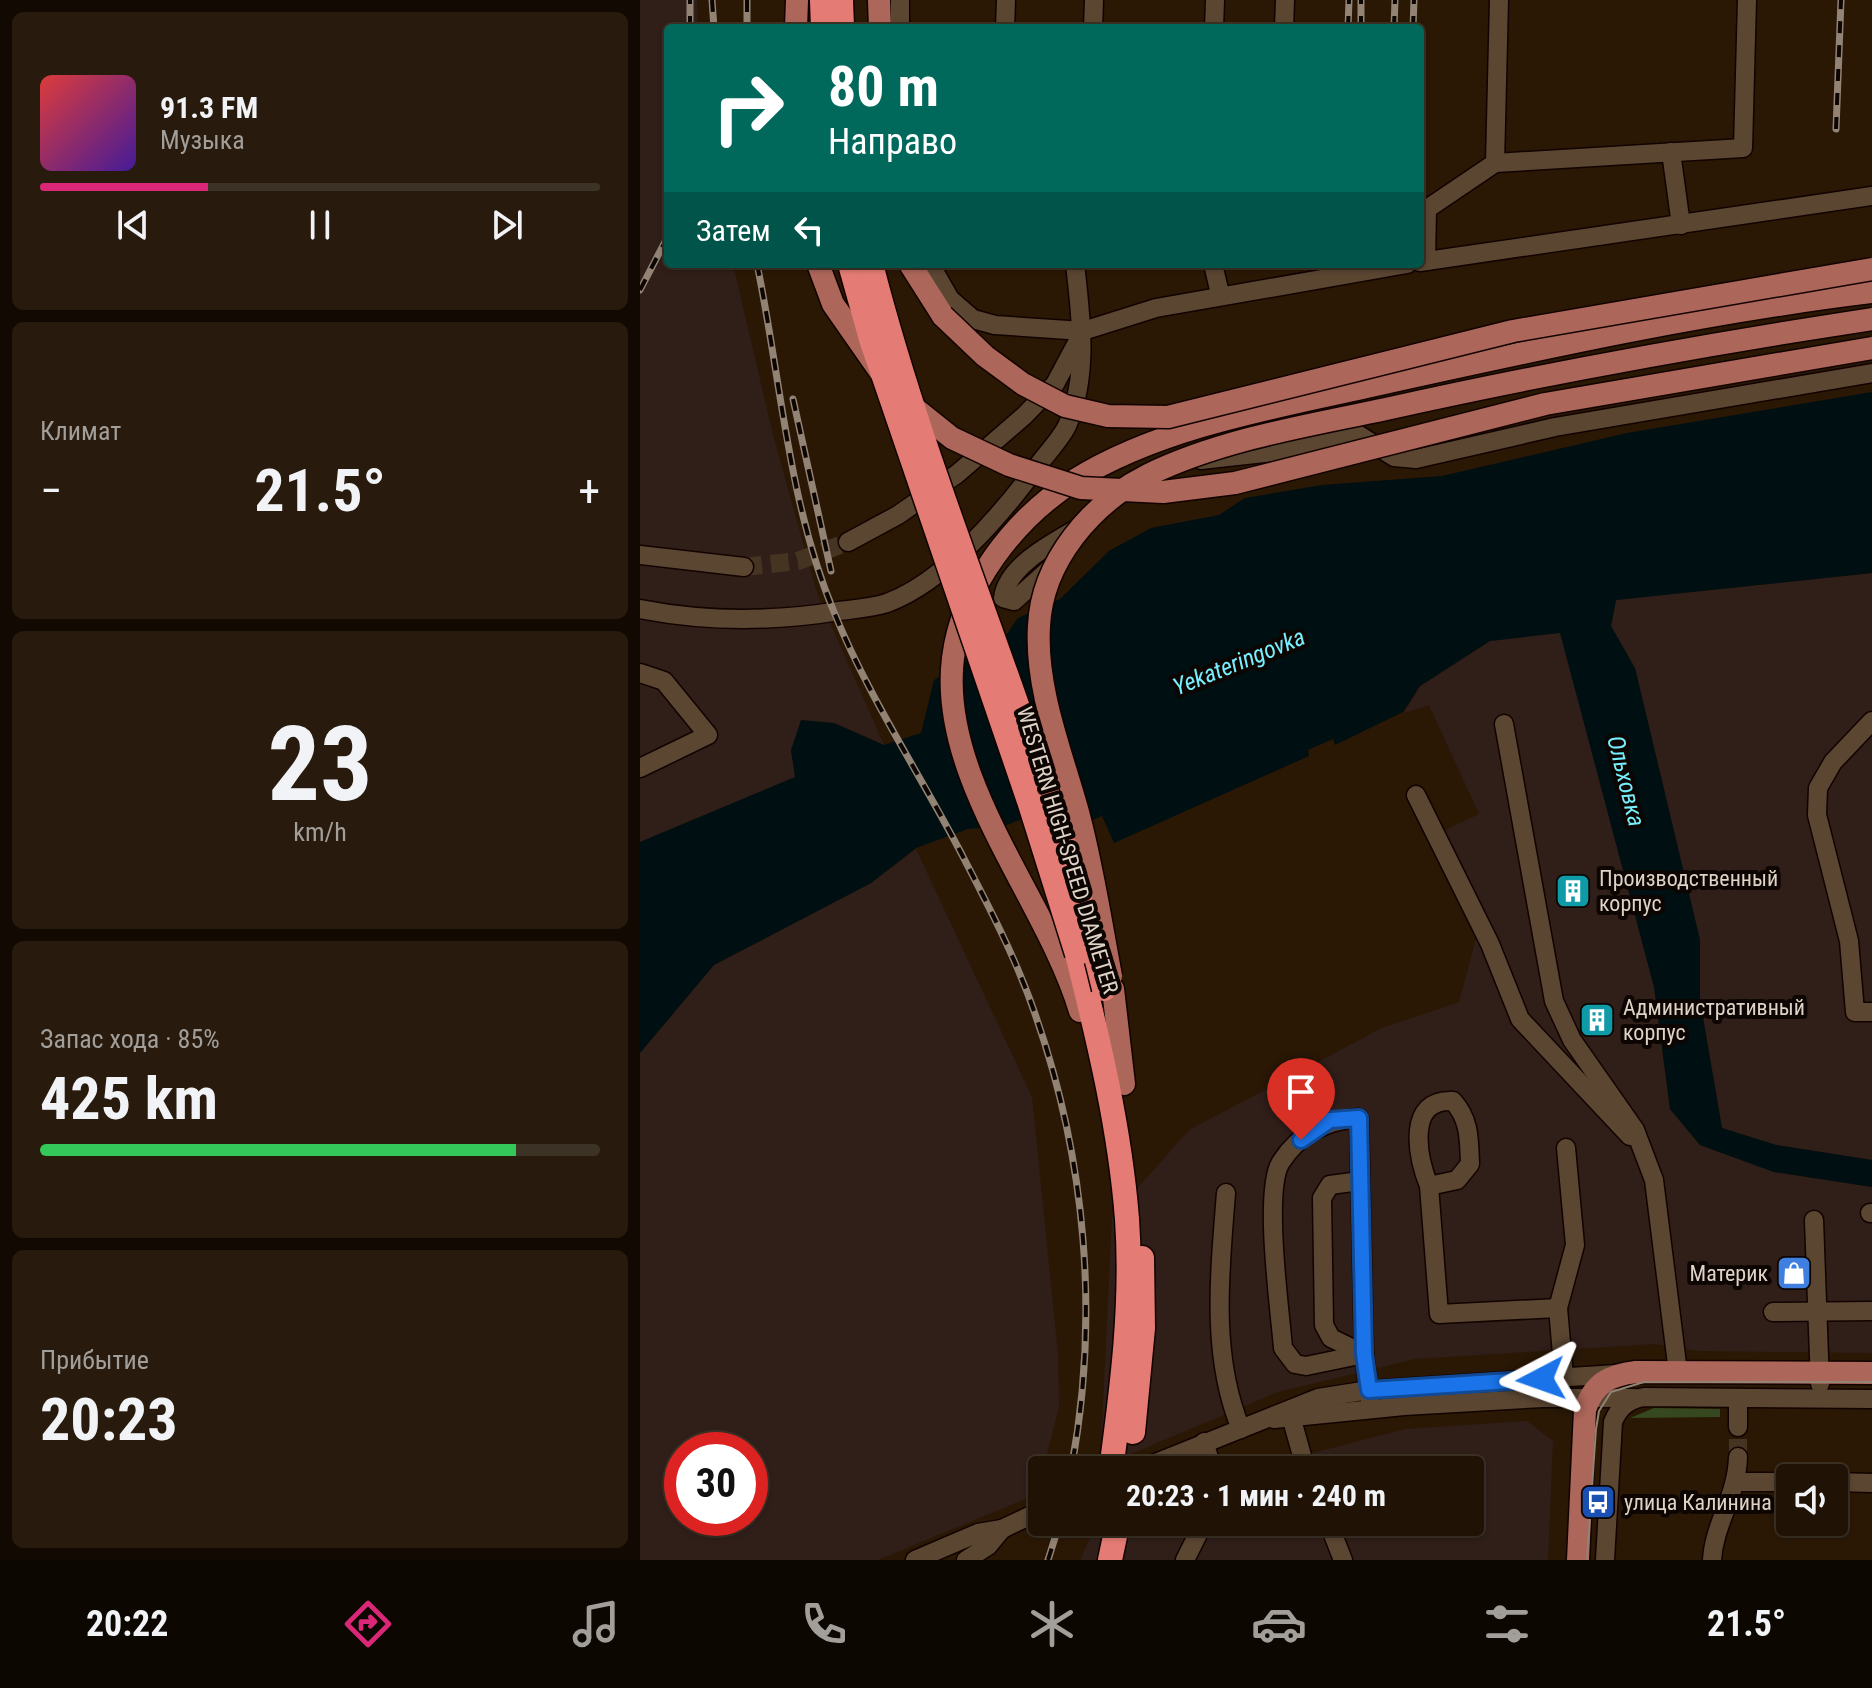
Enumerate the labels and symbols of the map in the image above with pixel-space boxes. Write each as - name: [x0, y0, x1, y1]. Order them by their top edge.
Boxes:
- water label: Yekateringovka: [1169, 623, 1309, 701]
- street label: WESTERN HIGH-SPEED DIAMETER: [1012, 704, 1123, 997]
- water label: Ольховка: [1601, 733, 1651, 829]
- place label: Производственный корпус: [1599, 866, 1778, 916]
- building icon: Производственный корпус: [1554, 872, 1592, 910]
- place label: Административный корпус: [1623, 995, 1805, 1045]
- building icon: Административный корпус: [1578, 1001, 1616, 1039]
- pin: [1267, 1058, 1335, 1140]
- shop icon: Материк: [1775, 1254, 1813, 1292]
- place label: Материк: [1690, 1261, 1768, 1286]
- position arrow: [1499, 1337, 1583, 1421]
- speed limit sign: 30: [664, 1432, 768, 1536]
- bus stop icon: улица Калинина: [1579, 1483, 1617, 1521]
- place label: улица Калинина: [1624, 1490, 1772, 1515]

